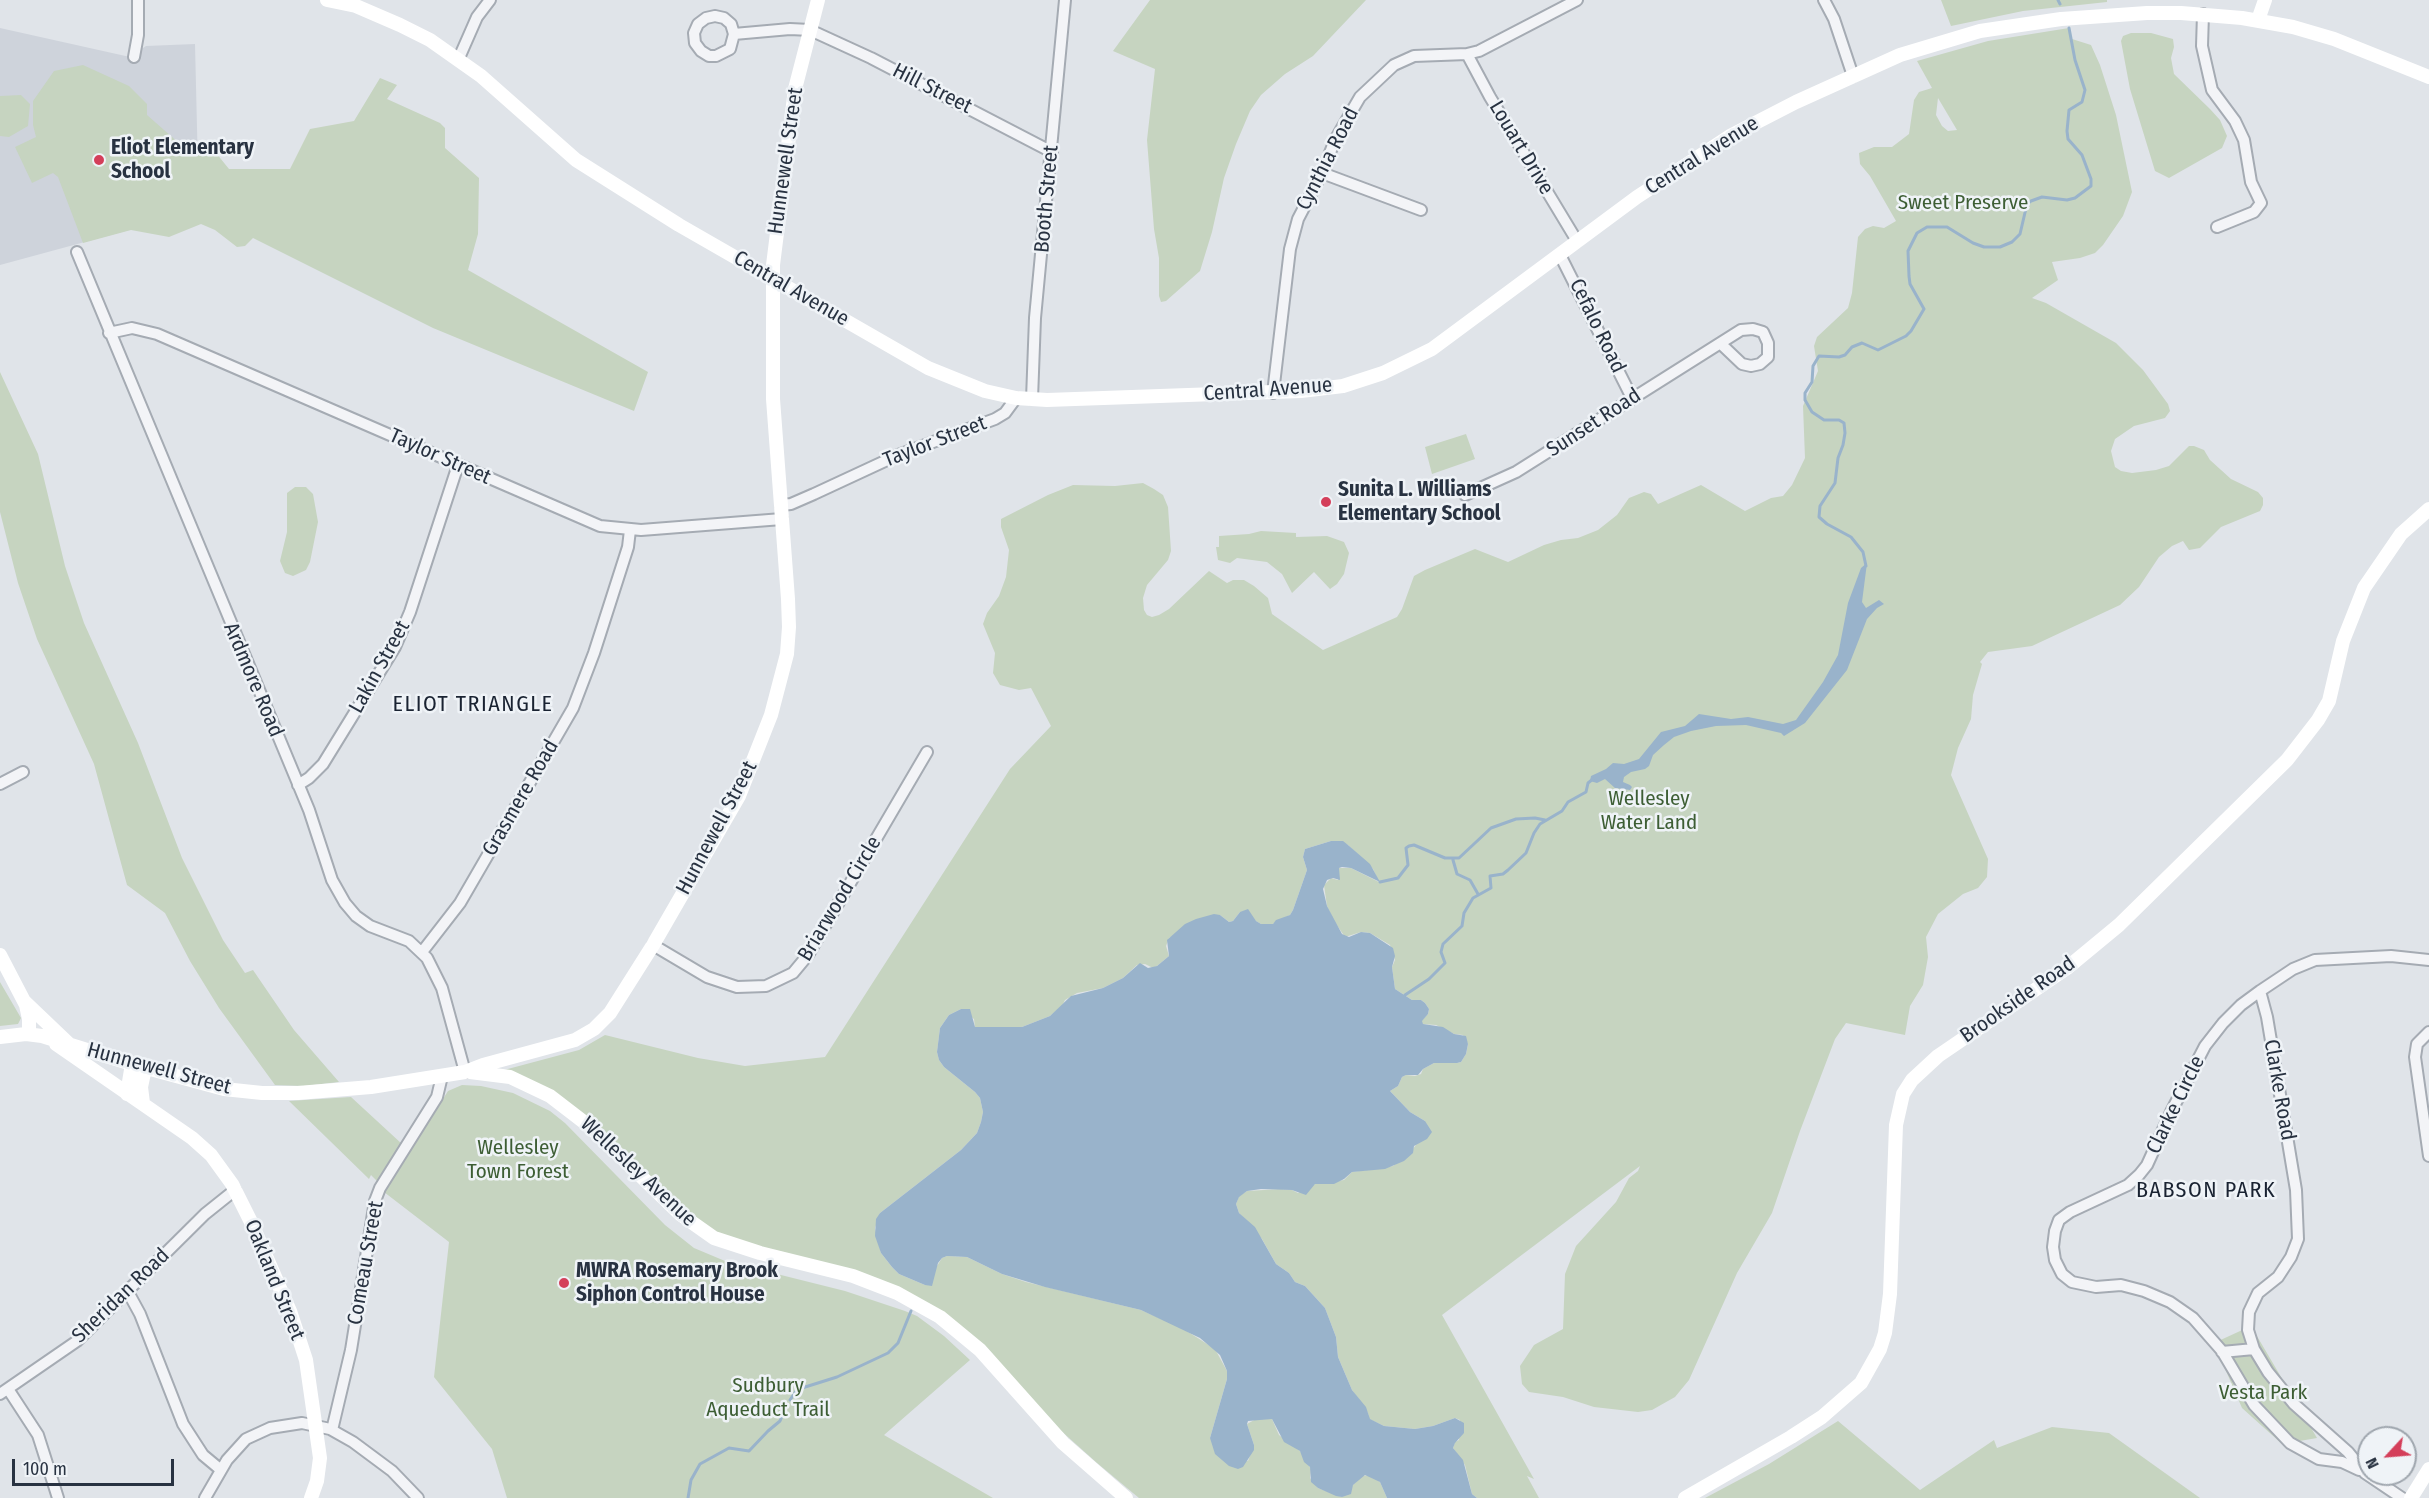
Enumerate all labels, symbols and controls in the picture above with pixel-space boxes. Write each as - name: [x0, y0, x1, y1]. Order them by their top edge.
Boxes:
- street label: Hill Street: [888, 58, 976, 120]
- street label: Hunnewell Street: [763, 86, 809, 236]
- street label: Louart Drive: [1483, 97, 1559, 199]
- street label: Cynthia Road: [1291, 103, 1365, 215]
- street label: Central Avenue: [1641, 111, 1763, 201]
- place label: Eliot Elementary School: [111, 135, 254, 185]
- street label: Booth Street: [1030, 144, 1064, 254]
- marker: Eliot Elementary School: [92, 153, 106, 167]
- park label: Sweet Preserve: [1898, 190, 2028, 216]
- street label: Central Avenue: [729, 246, 853, 332]
- street label: Cefalo Road: [1563, 275, 1631, 377]
- street label: Central Avenue: [1203, 373, 1333, 407]
- street label: Sunset Road: [1542, 383, 1646, 463]
- street label: Taylor Street: [880, 411, 990, 473]
- street label: Taylor Street: [385, 423, 495, 491]
- place label: Sunita L. Williams Elementary School: [1338, 477, 1501, 527]
- marker: Sunita L. Williams Elementary School: [1319, 495, 1333, 509]
- street label: Lakin Street: [344, 616, 416, 718]
- street label: Ardmore Road: [218, 619, 288, 741]
- district label: ELIOT TRIANGLE: [393, 692, 553, 718]
- street label: Grasmere Road: [478, 735, 564, 861]
- street label: Hunnewell Street: [671, 757, 763, 899]
- park label: Wellesley Water Land: [1601, 786, 1697, 836]
- street label: Briarwood Circle: [793, 832, 887, 966]
- street label: Brookside Road: [1956, 951, 2080, 1049]
- street label: Hunnewell Street: [84, 1038, 234, 1100]
- street label: Clarke Road: [2258, 1038, 2300, 1142]
- street label: Clarke Circle: [2141, 1052, 2211, 1158]
- street label: Wellesley Avenue: [575, 1112, 701, 1232]
- park label: Wellesley Town Forest: [467, 1135, 569, 1185]
- district label: BABSON PARK: [2136, 1178, 2276, 1204]
- street label: Comeau Street: [343, 1199, 389, 1327]
- street label: Oakland Street: [238, 1216, 310, 1344]
- street label: Sheridan Road: [67, 1243, 175, 1349]
- place label: MWRA Rosemary Brook Siphon Control House: [576, 1258, 778, 1308]
- marker: MWRA Rosemary Brook Siphon Control House: [557, 1276, 571, 1290]
- park label: Sudbury Aqueduct Trail: [706, 1373, 830, 1423]
- park label: Vesta Park: [2219, 1380, 2307, 1406]
- north arrow: [2357, 1426, 2417, 1486]
- scale bar: [15, 1447, 177, 1485]
- text: N: [2362, 1455, 2383, 1472]
- text: 100 m: [23, 1458, 67, 1480]

